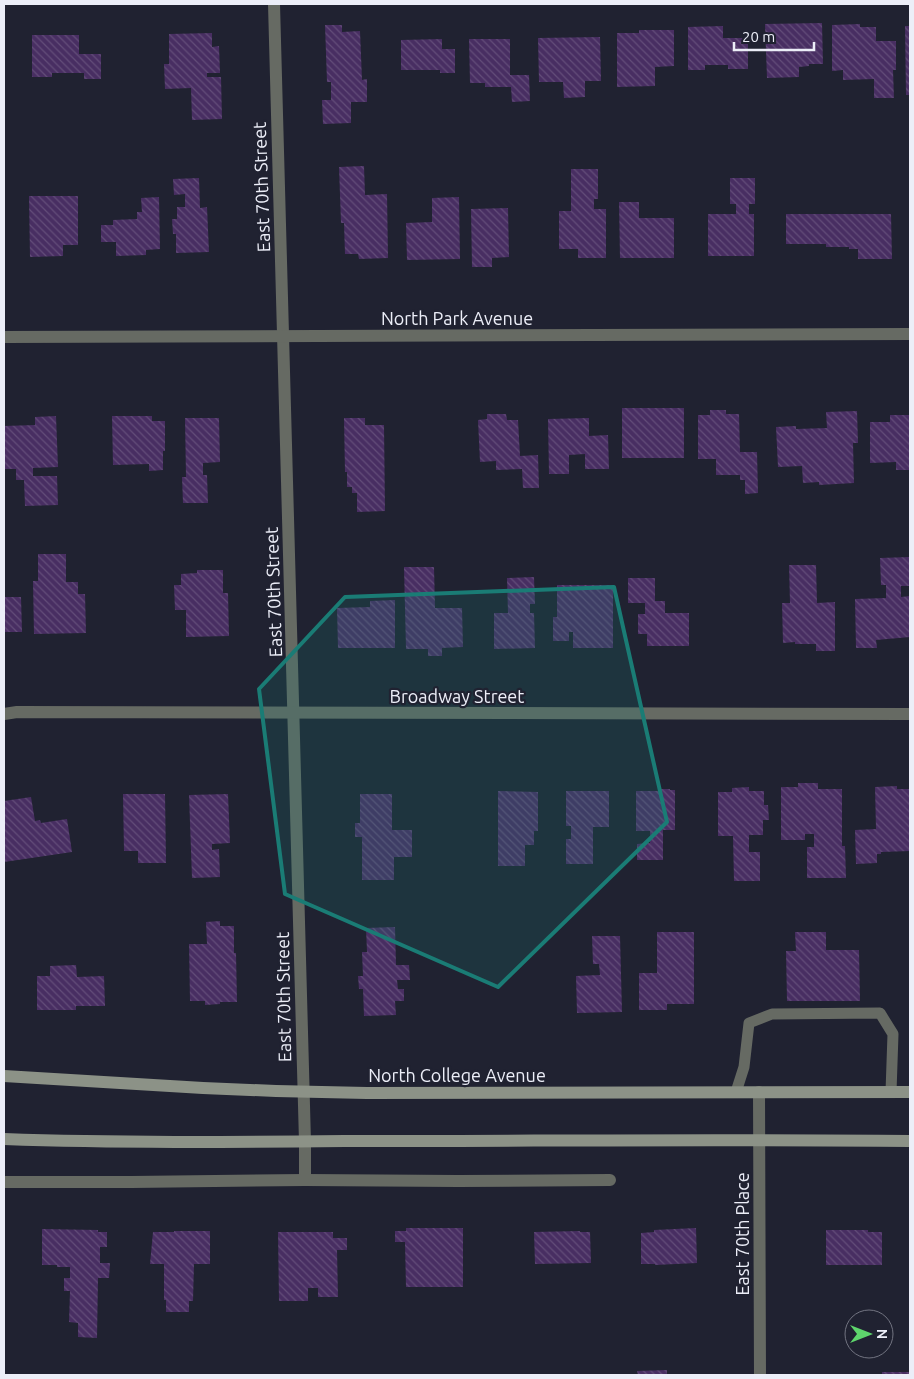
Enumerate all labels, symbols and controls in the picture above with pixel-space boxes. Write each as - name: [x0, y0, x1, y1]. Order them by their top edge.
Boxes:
- scale bar: [734, 20, 814, 52]
- text: 20 m: [742, 28, 775, 45]
- street label: East 70th Street: [249, 122, 273, 252]
- street label: North Park Avenue: [381, 308, 533, 328]
- street label: East 70th Street: [261, 527, 285, 657]
- street label: Broadway Street: [390, 686, 524, 706]
- street label: East 70th Street: [272, 932, 294, 1062]
- street label: North College Avenue: [368, 1065, 546, 1085]
- street label: East 70th Place: [732, 1172, 752, 1296]
- north arrow: [844, 1309, 894, 1359]
- text: N: [874, 1329, 890, 1339]

